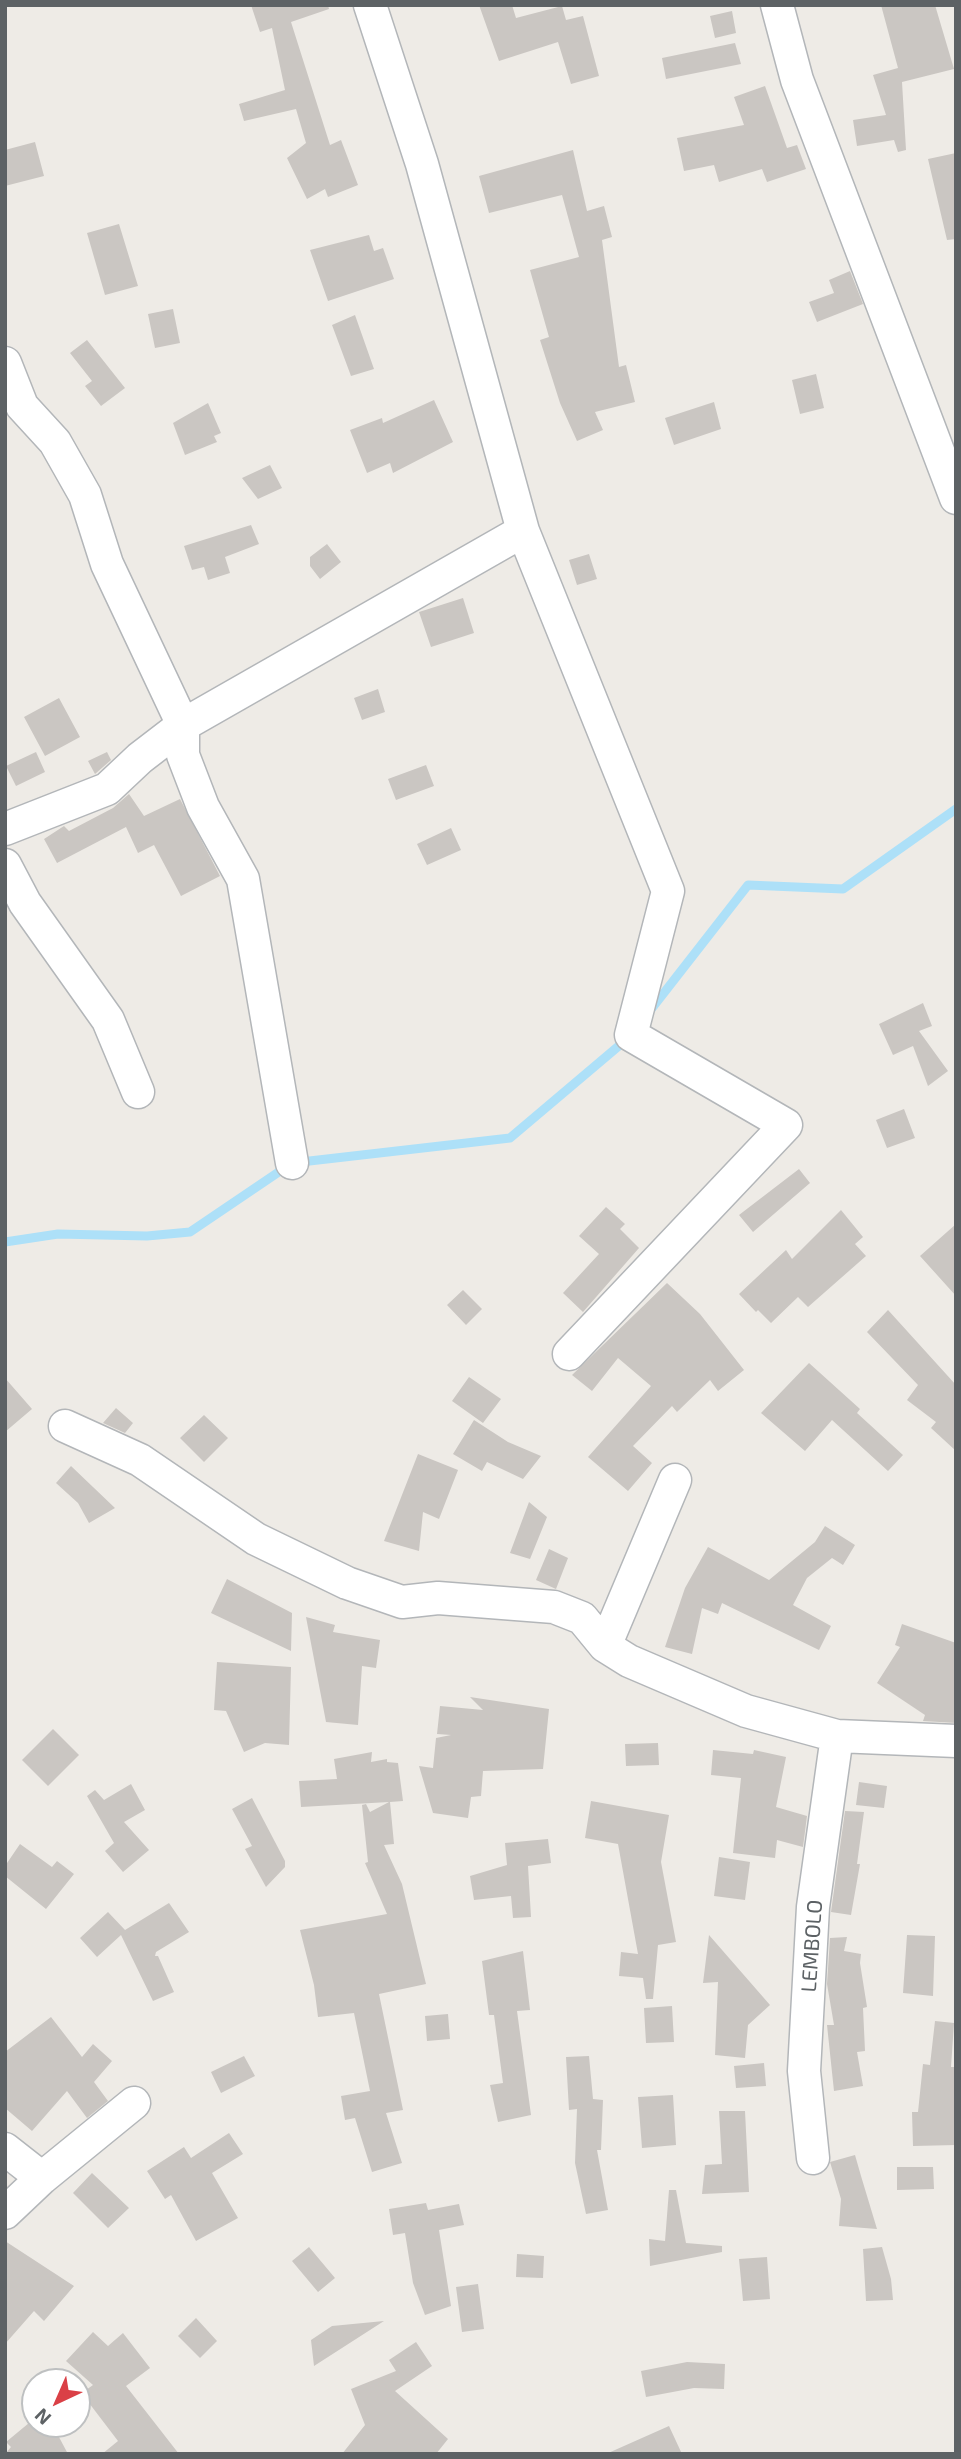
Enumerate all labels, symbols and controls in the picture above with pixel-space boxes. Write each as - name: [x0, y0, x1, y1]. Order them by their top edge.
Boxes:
- street label: LEMBOLO: [796, 1899, 828, 1993]
- north arrow: [21, 2368, 91, 2438]
- text: N: [30, 2404, 55, 2430]

